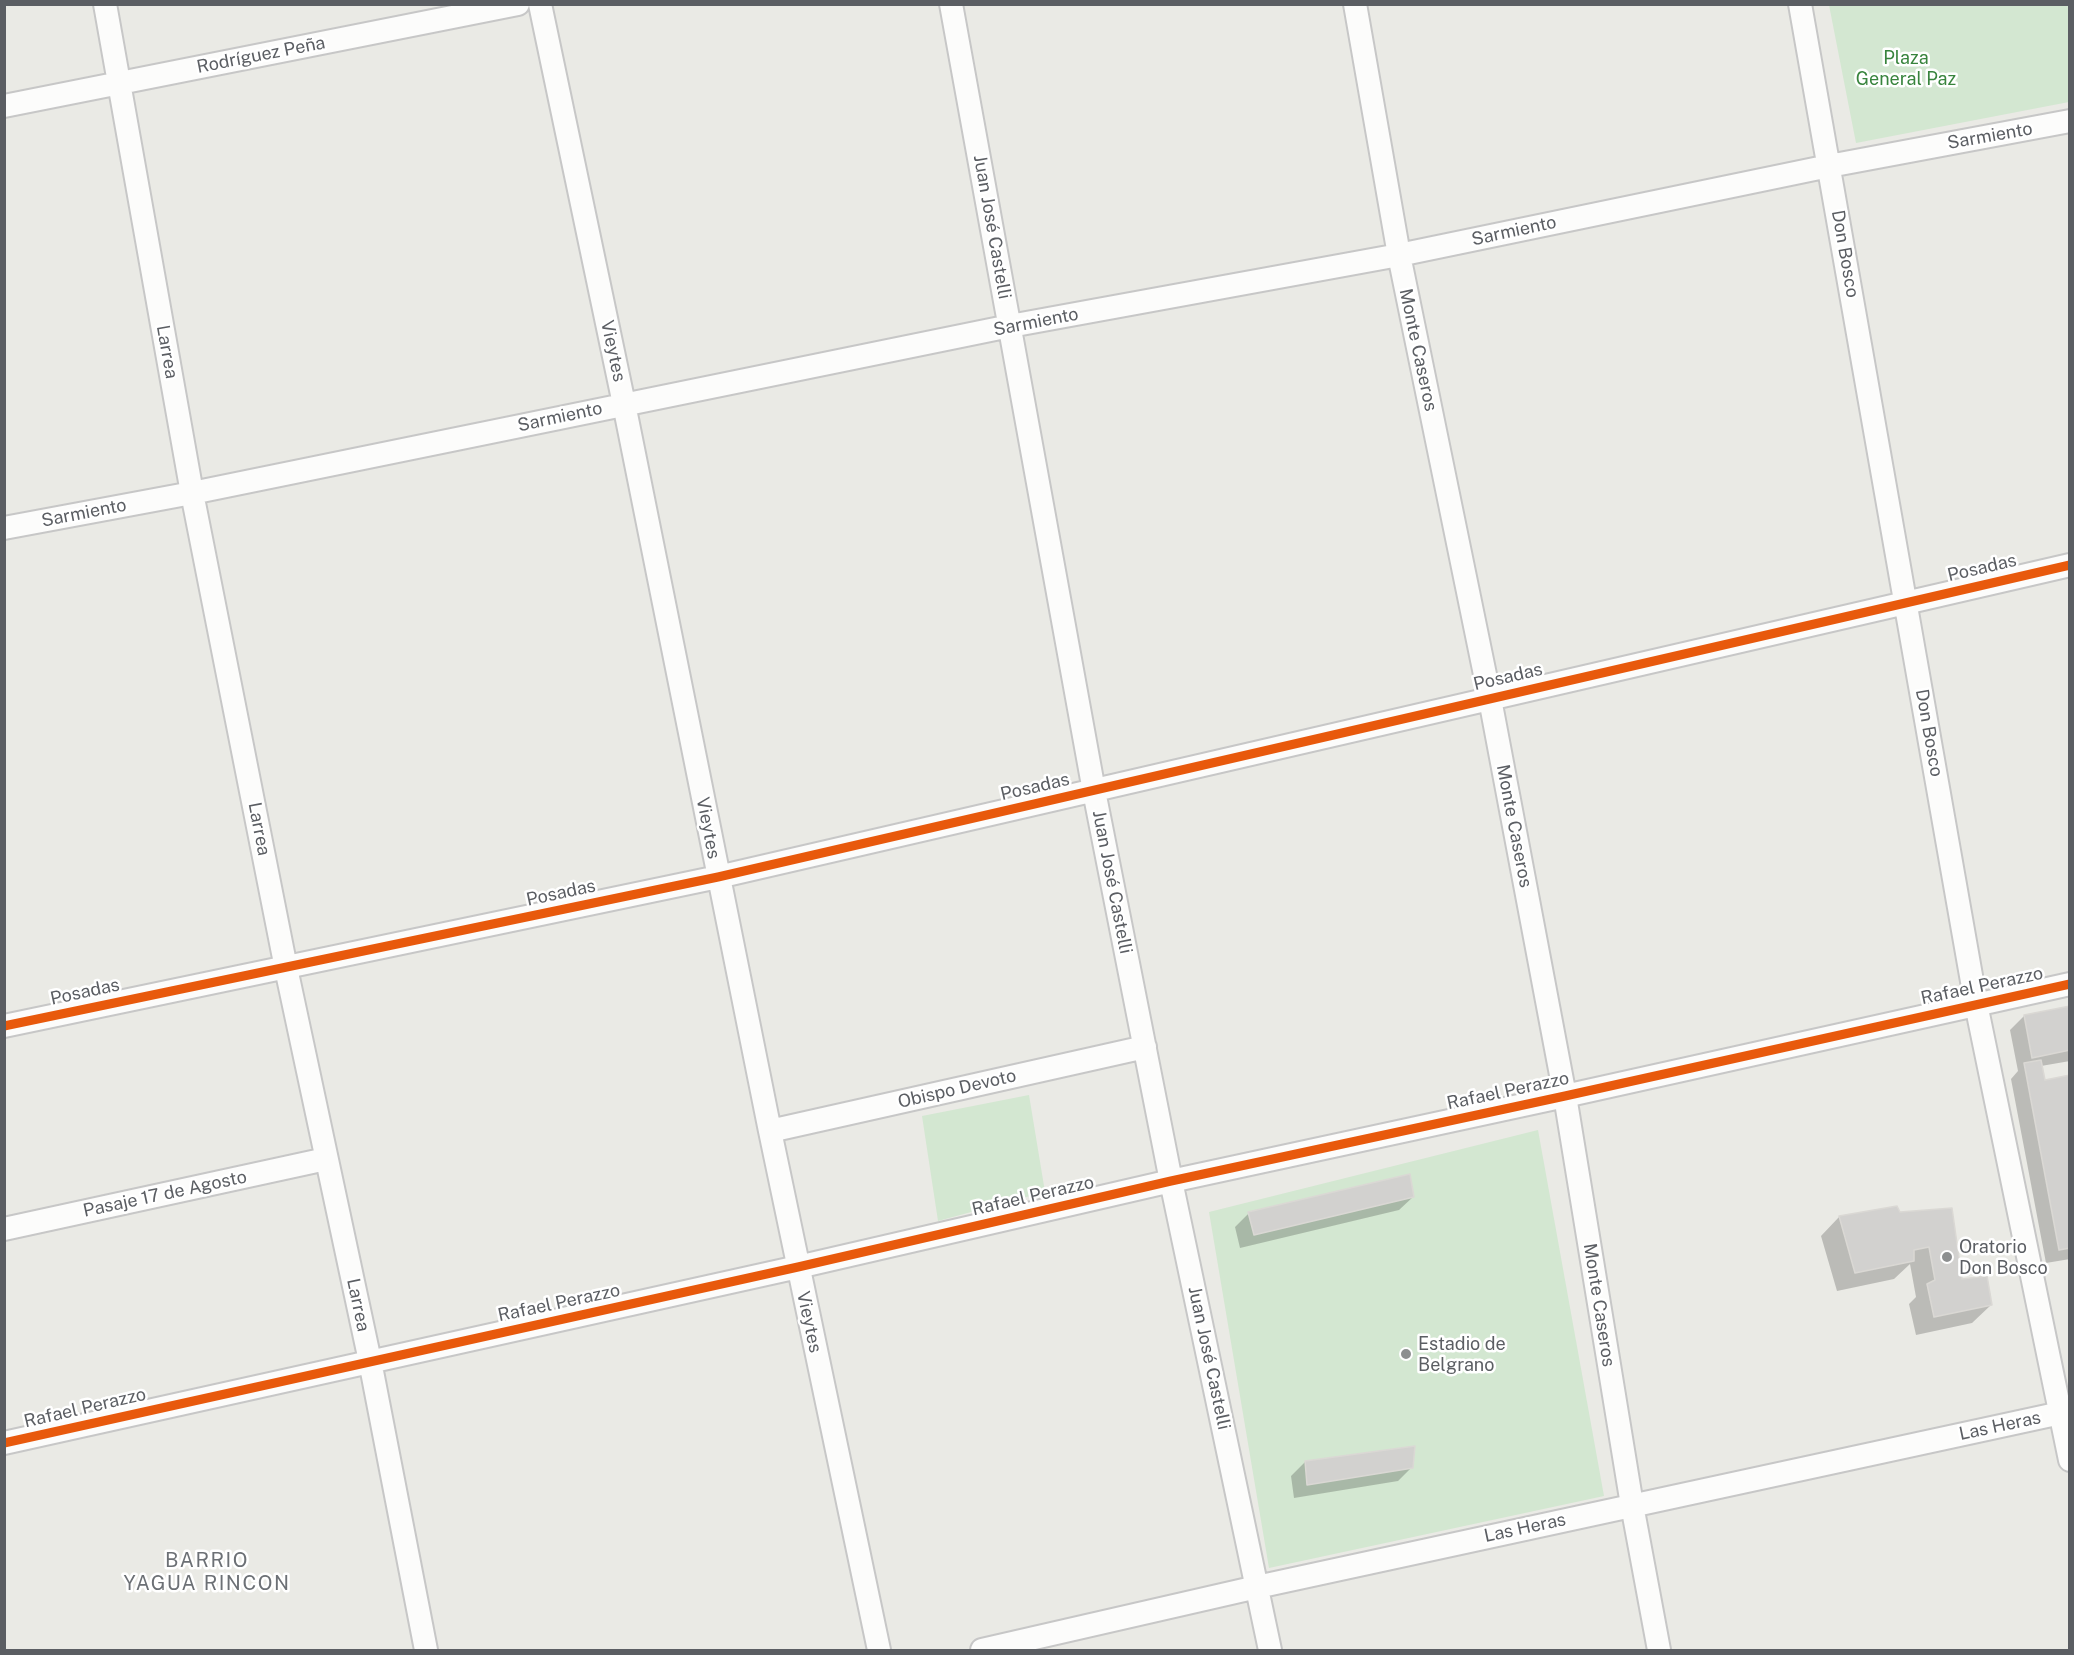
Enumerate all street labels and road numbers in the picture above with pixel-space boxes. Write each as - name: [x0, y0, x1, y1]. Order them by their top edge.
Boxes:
- street label: Rodríguez Peña: [195, 32, 327, 78]
- street label: Sarmiento: [1946, 118, 2034, 154]
- street label: Juan José Castelli: [969, 153, 1015, 301]
- street label: Don Bosco: [1827, 208, 1863, 300]
- street label: Sarmiento: [1470, 211, 1558, 251]
- street label: Monte Caseros: [1394, 287, 1442, 413]
- street label: Sarmiento: [992, 303, 1080, 341]
- street label: Vieytes: [596, 318, 630, 384]
- street label: Larrea: [152, 324, 182, 380]
- street label: Sarmiento: [516, 397, 604, 437]
- street label: Sarmiento: [40, 494, 128, 532]
- street label: Posadas: [1945, 550, 2019, 586]
- street label: Posadas: [1471, 659, 1545, 695]
- street label: Don Bosco: [1911, 687, 1947, 779]
- street label: Monte Caseros: [1491, 763, 1537, 889]
- street label: Posadas: [998, 769, 1072, 805]
- street label: Vieytes: [691, 795, 725, 861]
- street label: Larrea: [243, 800, 275, 858]
- street label: Juan José Castelli: [1087, 808, 1137, 956]
- street label: Posadas: [524, 875, 598, 911]
- street label: Rafael Perazzo: [1919, 962, 2045, 1010]
- street label: Posadas: [48, 974, 122, 1010]
- street label: Obispo Devoto: [896, 1065, 1018, 1113]
- street label: Rafael Perazzo: [1445, 1067, 1571, 1115]
- street label: Pasaje 17 de Agosto: [81, 1166, 249, 1222]
- street label: Rafael Perazzo: [970, 1171, 1096, 1221]
- street label: Monte Caseros: [1579, 1242, 1619, 1368]
- street label: Larrea: [342, 1276, 374, 1334]
- street label: Rafael Perazzo: [496, 1279, 622, 1327]
- street label: Juan José Castelli: [1183, 1284, 1235, 1432]
- street label: Vieytes: [792, 1289, 826, 1355]
- street label: Rafael Perazzo: [22, 1383, 148, 1433]
- street label: Las Heras: [1957, 1407, 2043, 1445]
- street label: Las Heras: [1482, 1509, 1568, 1547]

